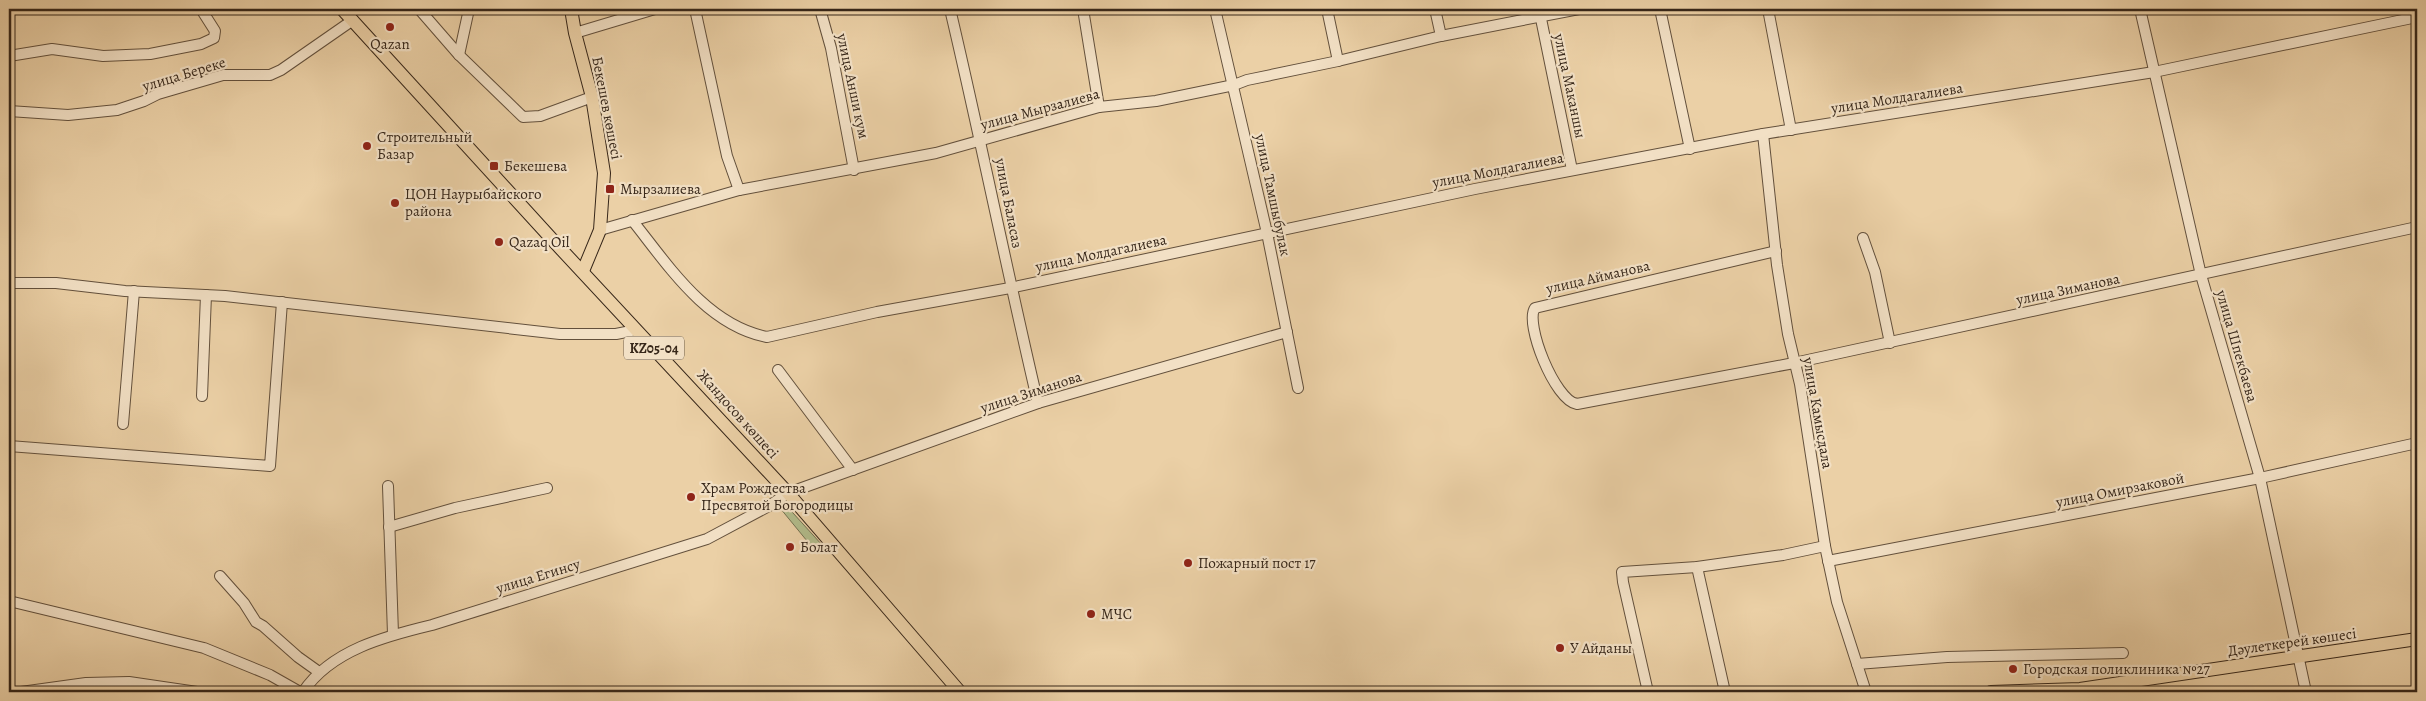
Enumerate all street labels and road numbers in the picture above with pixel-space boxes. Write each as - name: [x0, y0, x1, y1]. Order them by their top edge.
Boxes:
- street label: улица Анши кум: [832, 31, 874, 140]
- street label: улица Маканшы: [1549, 31, 1591, 140]
- street label: улица Береке: [139, 52, 228, 96]
- street label: Бекешев көшесі: [587, 55, 627, 161]
- street label: улица Молдагалиева: [1829, 78, 1964, 118]
- street label: улица Мырзалиева: [977, 84, 1102, 135]
- street label: улица Тамшыбулак: [1250, 131, 1296, 258]
- street label: улица Молдагалиева: [1430, 147, 1565, 193]
- street label: улица Баласаз: [990, 155, 1028, 250]
- street label: улица Молдагалиева: [1033, 229, 1168, 277]
- street label: улица Айманова: [1543, 255, 1652, 299]
- street label: улица Зиманова: [2014, 268, 2122, 310]
- street label: улица Шпекбаева: [2211, 287, 2263, 405]
- road number: KZ05-04: [624, 336, 684, 359]
- street label: улица Камысдала: [1798, 355, 1838, 470]
- street label: Жандосов көшесі: [693, 365, 783, 463]
- street label: улица Зиманова: [977, 366, 1084, 418]
- street label: улица Омирзаковой: [2053, 468, 2186, 512]
- street label: улица Егинсу: [493, 554, 583, 599]
- street label: Дәулеткерей көшесі: [2226, 623, 2358, 661]

